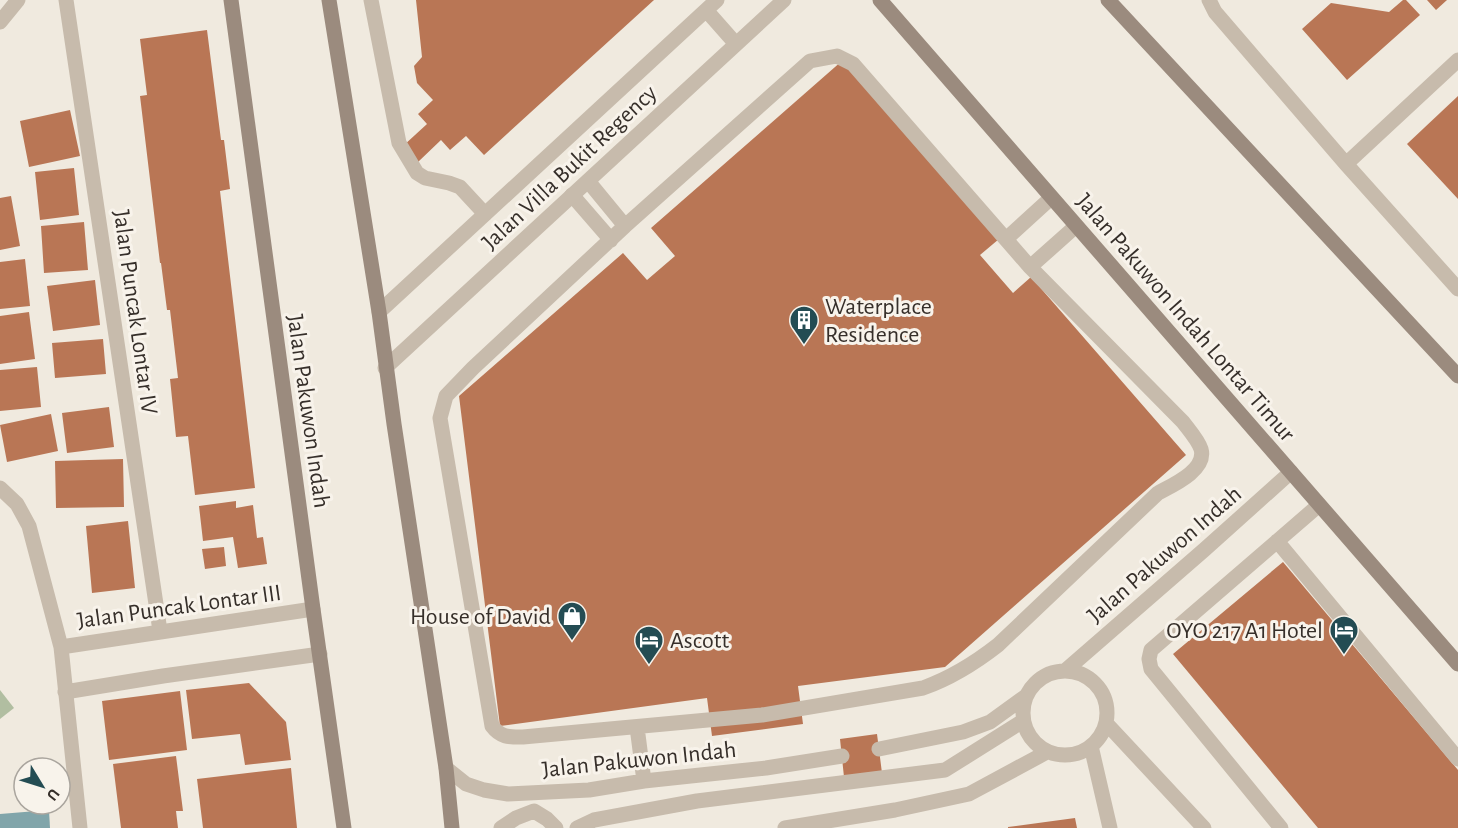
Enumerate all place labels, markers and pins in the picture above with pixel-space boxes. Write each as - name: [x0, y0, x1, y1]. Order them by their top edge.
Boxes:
- place label: Waterplace Residence: [825, 295, 932, 347]
- building icon: Waterplace Residence: [788, 304, 820, 346]
- shop icon: House of David: [556, 600, 588, 642]
- place label: House of David: [410, 605, 551, 629]
- hotel icon: OYO 217 A1 Hotel: [1328, 614, 1360, 656]
- place label: OYO 217 A1 Hotel: [1166, 619, 1323, 643]
- hotel icon: Ascott: [633, 624, 665, 666]
- place label: Ascott: [670, 629, 729, 653]

